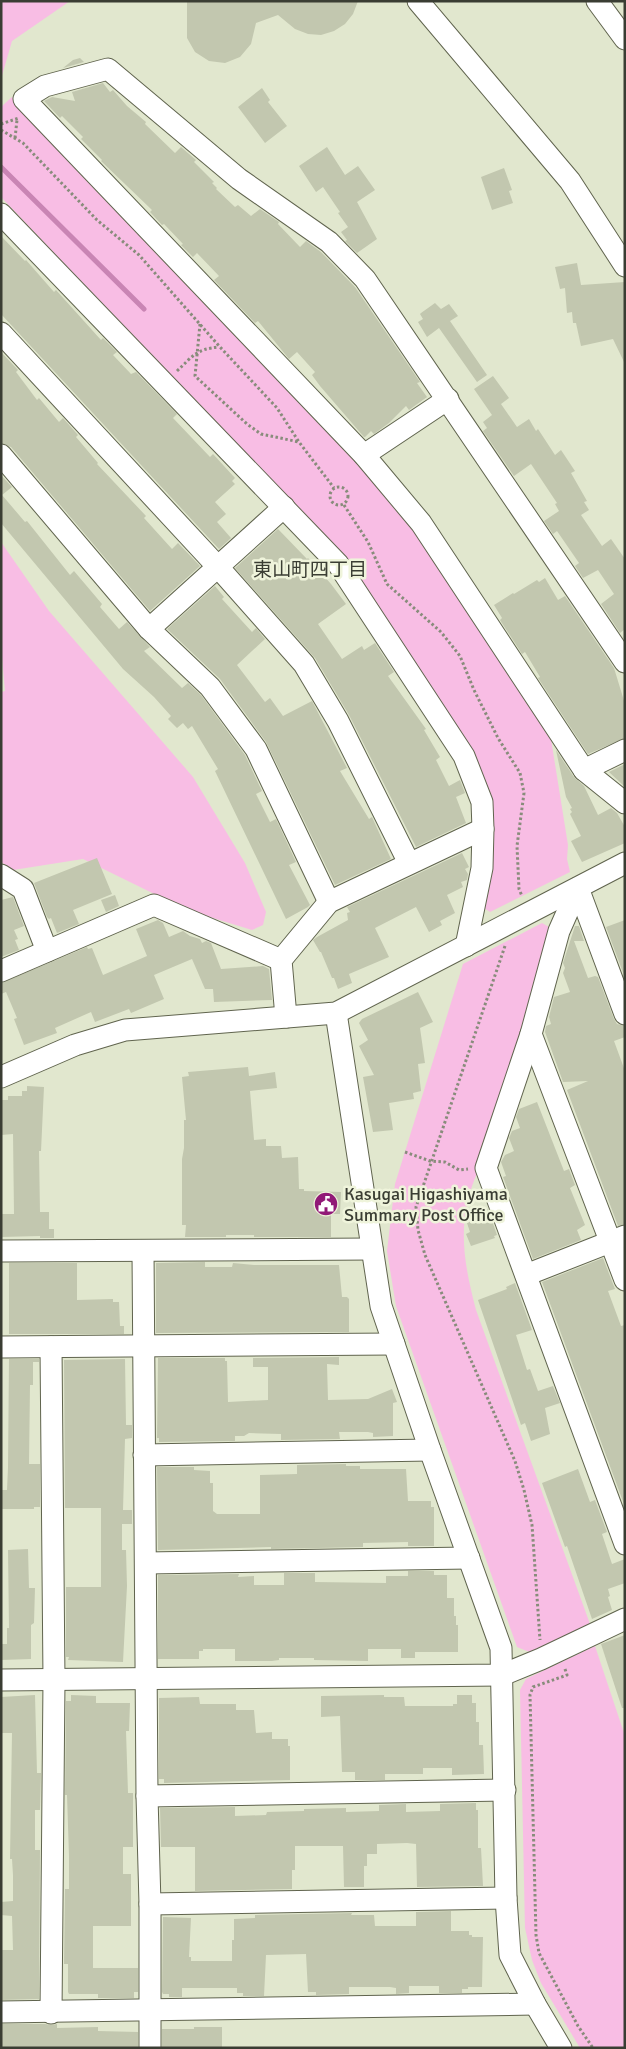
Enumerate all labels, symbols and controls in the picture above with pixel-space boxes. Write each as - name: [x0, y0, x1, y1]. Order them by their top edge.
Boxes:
- district label: 東山町四丁目: [253, 558, 367, 582]
- place label: Kasugai Higashiyama Summary Post Office: [344, 1183, 508, 1226]
- public building icon: Kasugai Higashiyama Summary Post Office: [313, 1191, 339, 1217]

